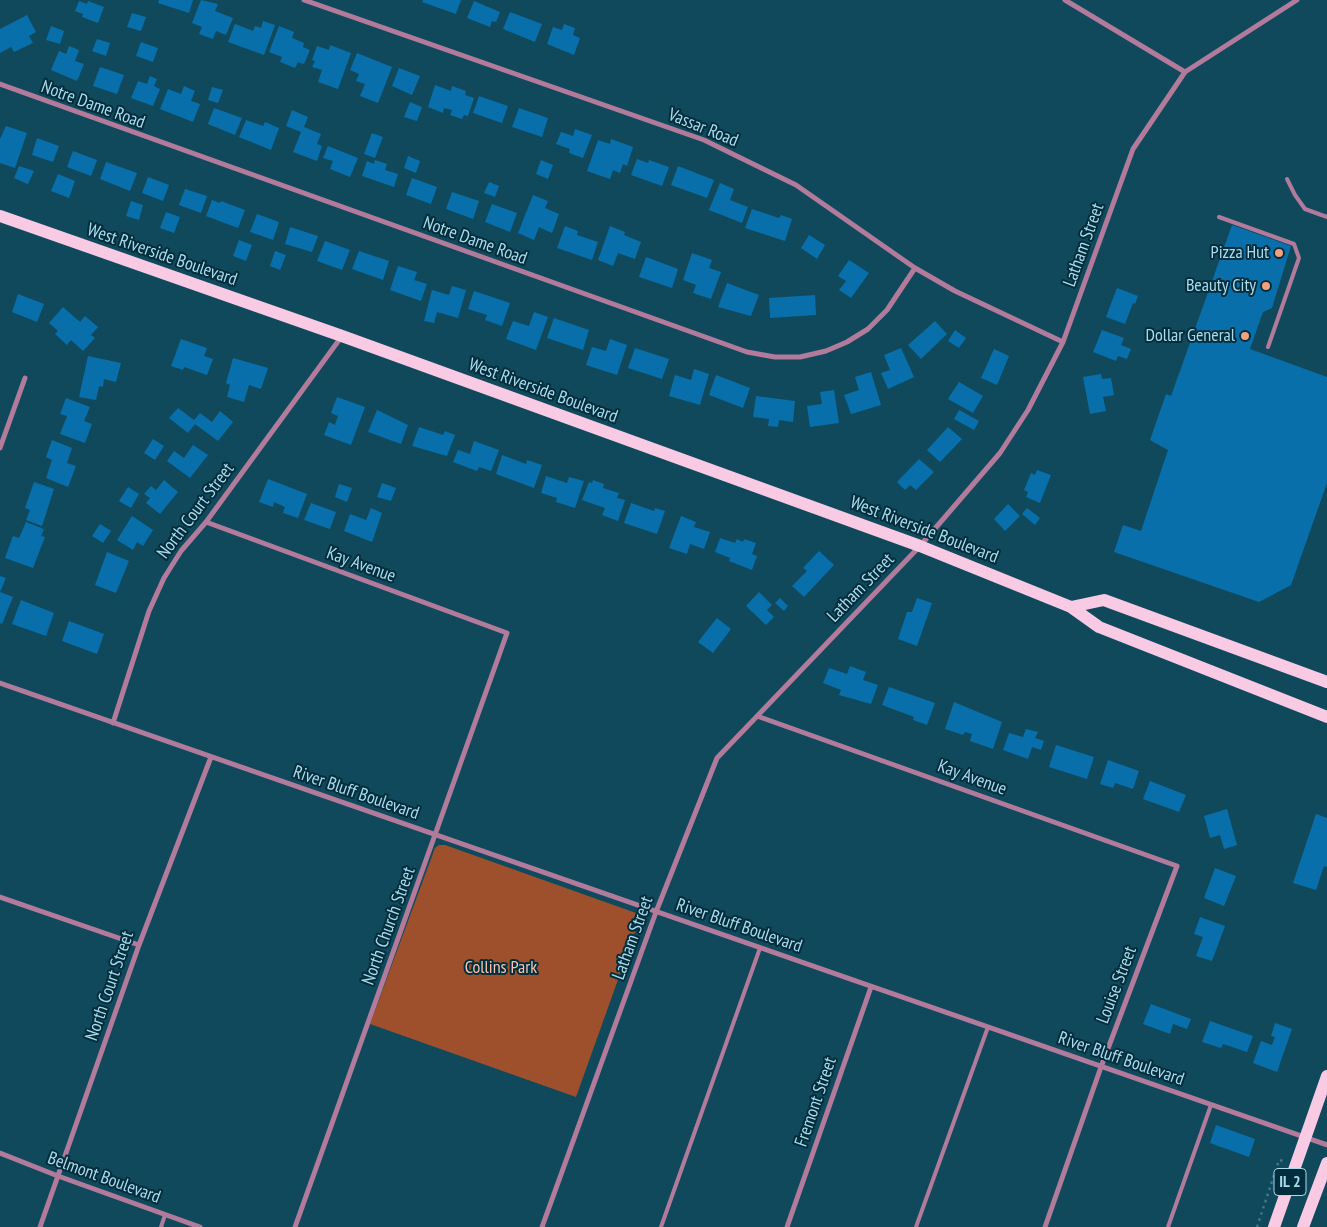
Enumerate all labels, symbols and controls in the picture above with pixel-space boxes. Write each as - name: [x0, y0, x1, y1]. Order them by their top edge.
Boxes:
- street label: Notre Dame Road: [38, 76, 148, 134]
- street label: Vassar Road: [665, 104, 741, 152]
- street label: Latham Street: [1059, 200, 1109, 290]
- street label: Notre Dame Road: [420, 212, 530, 270]
- street label: West Riverside Boulevard: [84, 219, 240, 291]
- place label: Pizza Hut: [1211, 242, 1269, 264]
- marker: Pizza Hut: [1273, 247, 1285, 259]
- place label: Beauty City: [1186, 275, 1256, 297]
- marker: Beauty City: [1260, 280, 1272, 292]
- place label: Dollar General: [1145, 325, 1235, 347]
- marker: Dollar General: [1239, 330, 1251, 342]
- street label: West Riverside Boulevard: [466, 354, 620, 428]
- street label: North Court Street: [153, 459, 239, 563]
- street label: West Riverside Boulevard: [847, 492, 1001, 568]
- street label: Kay Avenue: [324, 543, 398, 587]
- street label: Latham Street: [823, 549, 899, 627]
- street label: Kay Avenue: [935, 756, 1009, 800]
- street label: River Bluff Boulevard: [290, 761, 422, 825]
- street label: North Church Street: [358, 864, 420, 988]
- street label: Latham Street: [608, 893, 658, 983]
- street label: River Bluff Boulevard: [673, 894, 805, 958]
- street label: North Court Street: [81, 928, 139, 1044]
- street label: Louise Street: [1092, 943, 1142, 1027]
- park label: Collins Park: [465, 957, 537, 979]
- street label: River Bluff Boulevard: [1055, 1027, 1187, 1091]
- street label: Fremont Street: [791, 1054, 841, 1150]
- street label: Belmont Boulevard: [45, 1148, 163, 1208]
- road number: IL 2: [1274, 1168, 1306, 1196]

